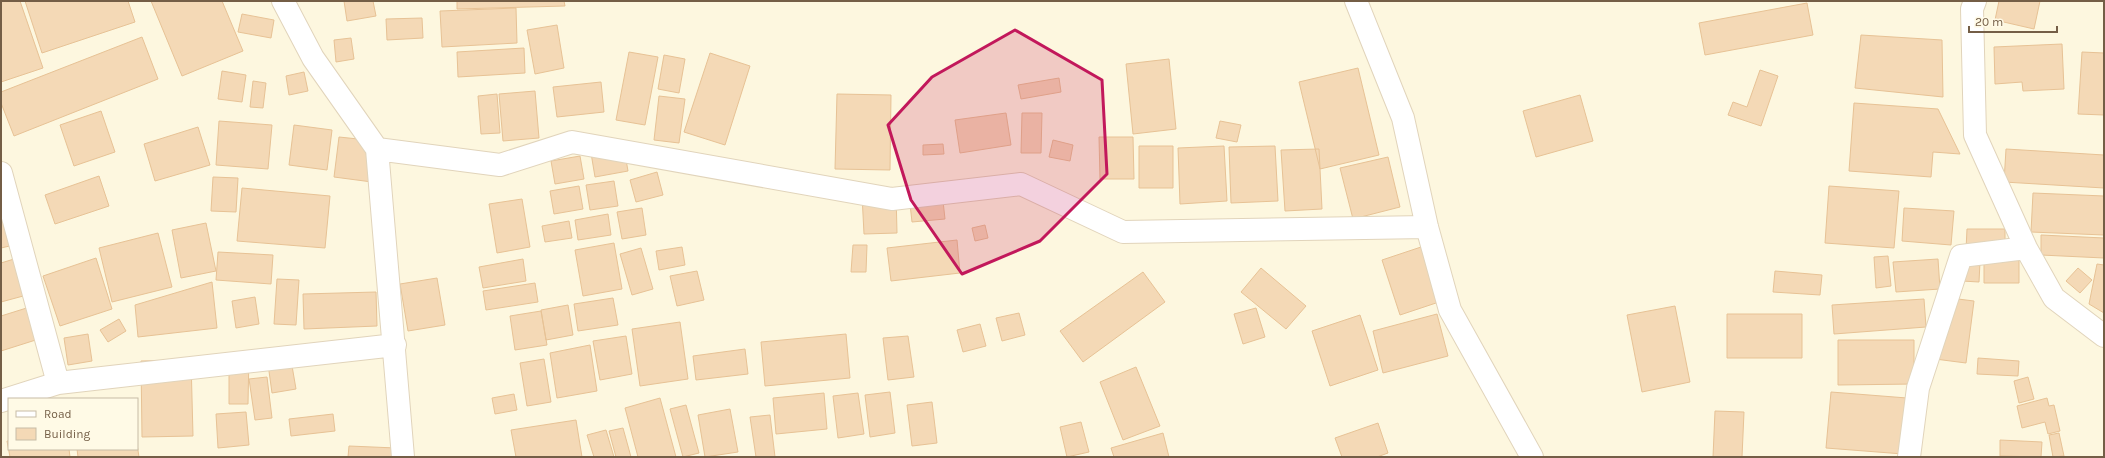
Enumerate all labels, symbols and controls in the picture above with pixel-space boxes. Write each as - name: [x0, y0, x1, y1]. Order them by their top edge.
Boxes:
- scale bar: [1969, 8, 2057, 34]
- text: 20 m: [1975, 15, 2003, 29]
- legend: [8, 398, 138, 450]
- text: Road: [44, 407, 72, 421]
- text: Building: [44, 427, 91, 441]

